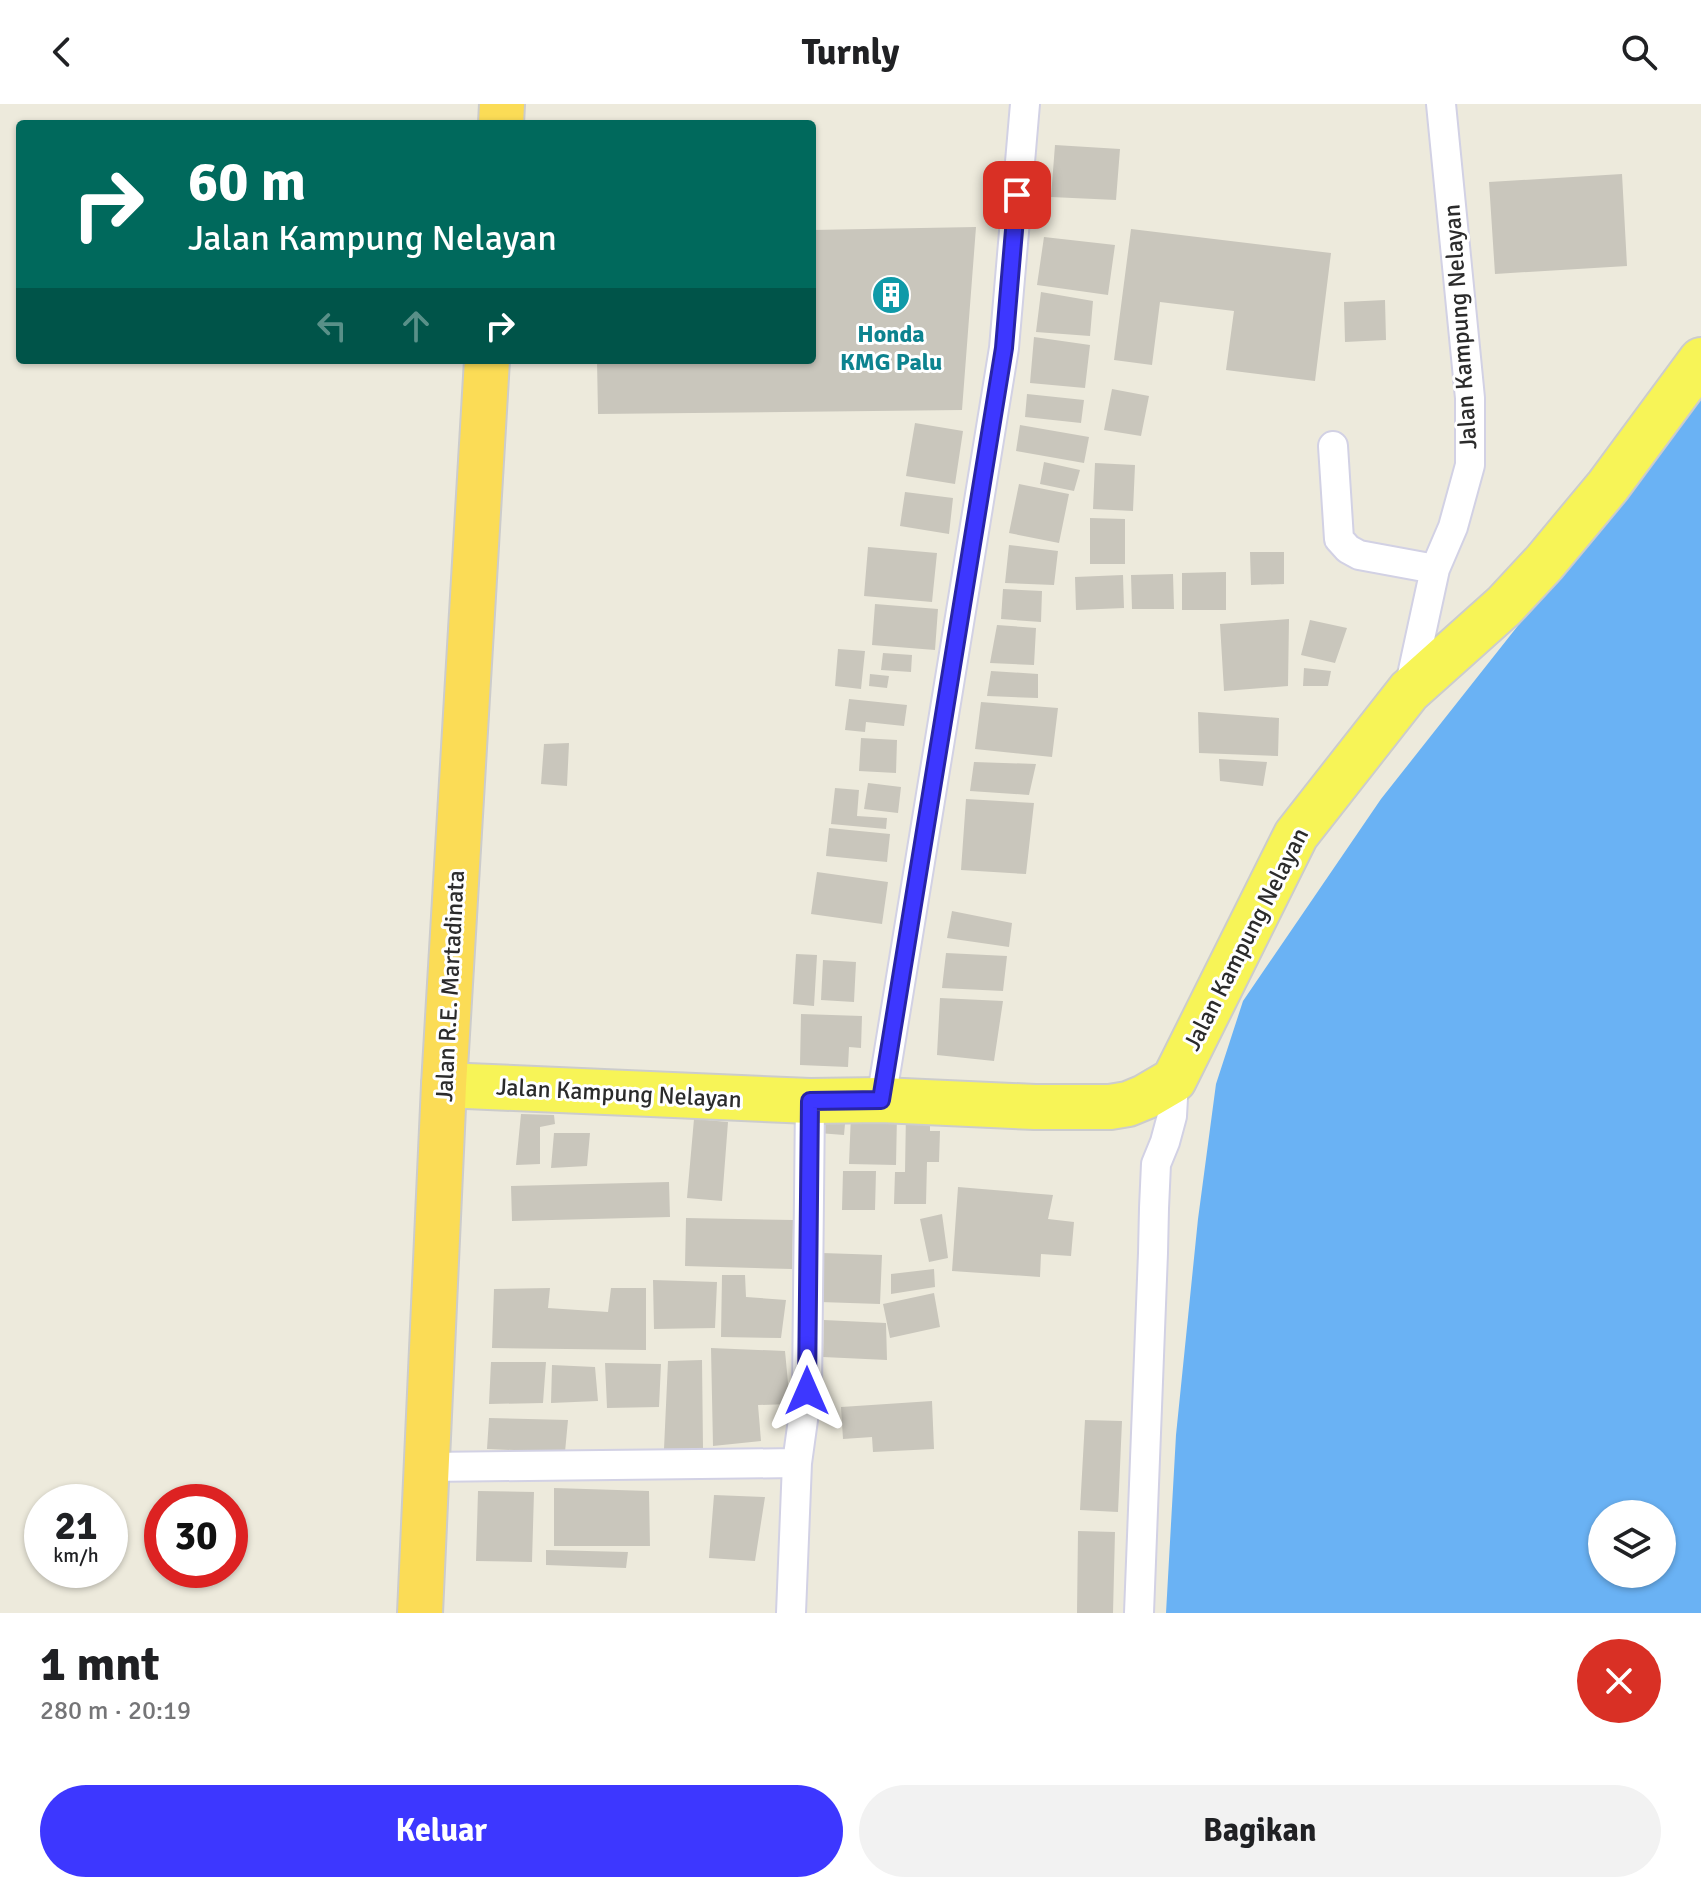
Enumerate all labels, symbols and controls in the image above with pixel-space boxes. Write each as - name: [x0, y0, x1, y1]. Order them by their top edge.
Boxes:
- icon: back: [40, 30, 84, 74]
- text: Turnly: [802, 30, 899, 75]
- icon: search: [1617, 30, 1661, 74]
- text: 60 m: [188, 147, 306, 216]
- icon: right: [56, 152, 160, 256]
- pin: [983, 161, 1051, 229]
- icon: arrive: [995, 173, 1039, 217]
- street label: Jalan Kampung Nelayan: [1436, 203, 1484, 451]
- text: Jalan Kampung Nelayan: [188, 216, 557, 261]
- building icon: Honda KMG Palu: [870, 274, 912, 316]
- icon: left: [310, 304, 354, 348]
- icon: ahead: [394, 304, 438, 348]
- icon: right: [478, 304, 522, 348]
- place label: Honda KMG Palu: [840, 319, 942, 377]
- street label: Jalan Kampung Nelayan: [1177, 823, 1315, 1055]
- street label: Jalan R.E. Martadinata: [429, 869, 471, 1103]
- street label: Jalan Kampung Nelayan: [495, 1072, 743, 1114]
- position arrow: [765, 1349, 849, 1433]
- speed limit sign: 30: [144, 1484, 248, 1588]
- map controls: [1588, 1500, 1676, 1588]
- button: layers: [1588, 1500, 1676, 1588]
- text: 21: [54, 1501, 98, 1551]
- text: km/h: [53, 1543, 99, 1568]
- text: 1 mnt: [40, 1635, 160, 1694]
- button: close: [1577, 1639, 1661, 1723]
- text: 280 m · 20:19: [40, 1695, 191, 1727]
- button: Keluar: [40, 1785, 843, 1877]
- button: Bagikan: [859, 1785, 1661, 1877]

